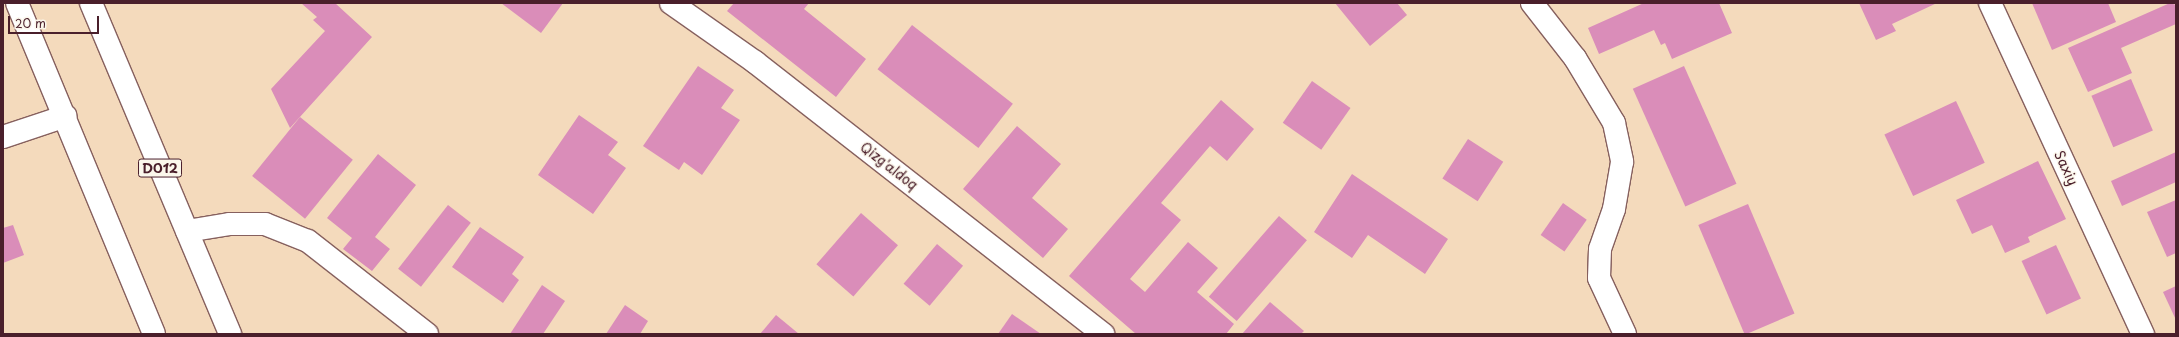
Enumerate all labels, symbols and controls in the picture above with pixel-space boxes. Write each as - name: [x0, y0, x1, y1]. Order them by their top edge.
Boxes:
- scale bar: [10, 8, 101, 34]
- text: 20 m: [15, 14, 46, 32]
- street label: Qizg'aldoq: [857, 138, 921, 194]
- street label: Saxiy: [2051, 148, 2081, 188]
- road number: D012: [138, 157, 182, 179]

